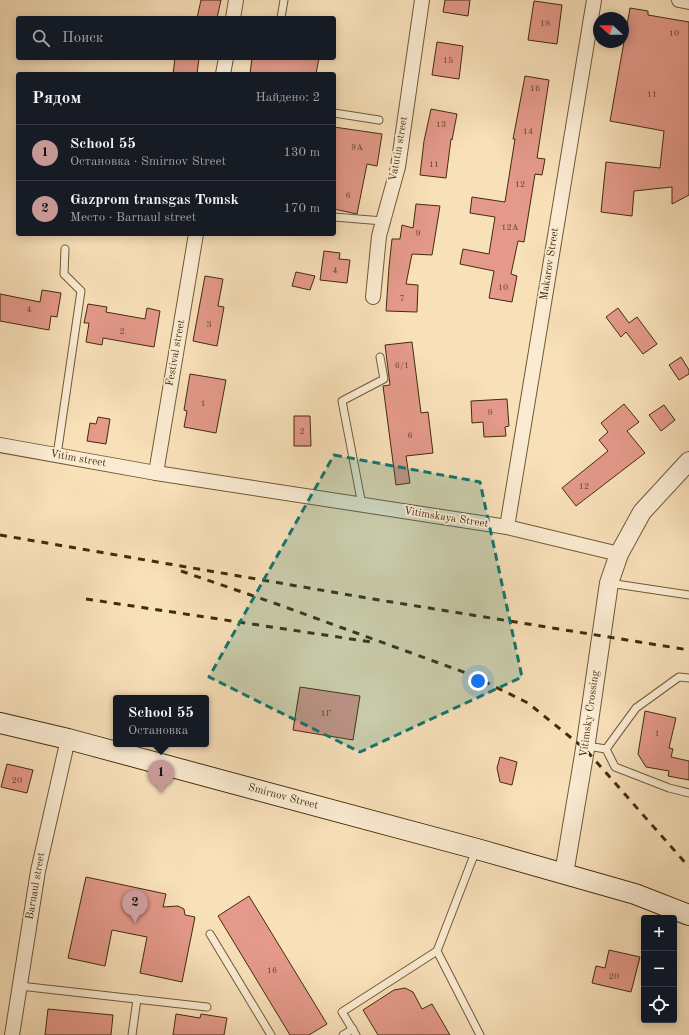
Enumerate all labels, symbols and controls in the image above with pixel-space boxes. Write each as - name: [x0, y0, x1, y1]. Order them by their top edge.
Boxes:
- north arrow: [593, 12, 629, 48]
- search box: [16, 16, 336, 60]
- house number: 18: [540, 19, 550, 28]
- icon: search: [30, 27, 52, 49]
- house number: 10: [669, 29, 679, 38]
- text: Поиск: [62, 31, 103, 46]
- house number: 15: [443, 56, 453, 65]
- house number: 16: [530, 84, 540, 93]
- text: Рядом: [32, 90, 81, 107]
- house number: 11: [647, 90, 657, 99]
- text: Найдено: 2: [256, 91, 320, 104]
- street label: Vatutin street: [388, 116, 410, 182]
- house number: 13: [436, 120, 446, 129]
- house number: 14: [523, 127, 533, 136]
- text: School 55: [70, 137, 136, 152]
- house number: 9А: [351, 143, 363, 152]
- text: 1: [41, 146, 49, 159]
- text: 130 m: [283, 146, 320, 159]
- text: Остановка · Smirnov Street: [70, 155, 226, 168]
- house number: 11: [429, 160, 439, 169]
- house number: 12: [515, 180, 525, 189]
- house number: 6: [345, 191, 351, 200]
- text: Gazprom transgas Tomsk: [70, 193, 239, 208]
- text: 2: [41, 202, 49, 215]
- text: 170 m: [283, 202, 320, 215]
- text: Место · Barnaul street: [70, 211, 196, 224]
- house number: 12А: [501, 223, 519, 232]
- street label: Makarov Street: [539, 227, 561, 301]
- house number: 9: [415, 229, 421, 238]
- house number: 4: [332, 266, 338, 275]
- house number: 10: [498, 283, 508, 292]
- house number: 7: [399, 294, 405, 303]
- house number: 4: [26, 305, 32, 314]
- street label: Festival street: [165, 319, 187, 387]
- house number: 3: [206, 320, 212, 329]
- house number: 2: [119, 327, 125, 336]
- house number: 6/1: [395, 361, 409, 370]
- house number: 1: [200, 399, 206, 408]
- house number: 8: [487, 408, 493, 417]
- house number: 2: [299, 427, 305, 436]
- house number: 6: [407, 431, 413, 440]
- street label: Vitim street: [49, 449, 107, 469]
- house number: 12: [579, 482, 589, 491]
- street label: Vitimskaya Street: [403, 506, 489, 530]
- street label: Vitimsky Crossing: [578, 670, 602, 758]
- your location: [468, 671, 488, 691]
- popup: [113, 695, 209, 747]
- text: School 55: [128, 706, 194, 721]
- house number: 1Г: [320, 709, 332, 718]
- text: Остановка: [128, 724, 188, 737]
- house number: 1: [654, 729, 660, 738]
- pin: 1: [148, 760, 174, 793]
- house number: 20: [12, 776, 22, 785]
- street label: Smirnov Street: [247, 782, 319, 812]
- street label: Barnaul street: [25, 851, 47, 920]
- pin: 2: [122, 890, 148, 923]
- map controls: [641, 915, 677, 1023]
- button: +: [641, 915, 677, 951]
- button: −: [641, 951, 677, 987]
- house number: 16: [267, 966, 277, 975]
- house number: 20: [609, 972, 619, 981]
- button: locate: [641, 987, 677, 1023]

